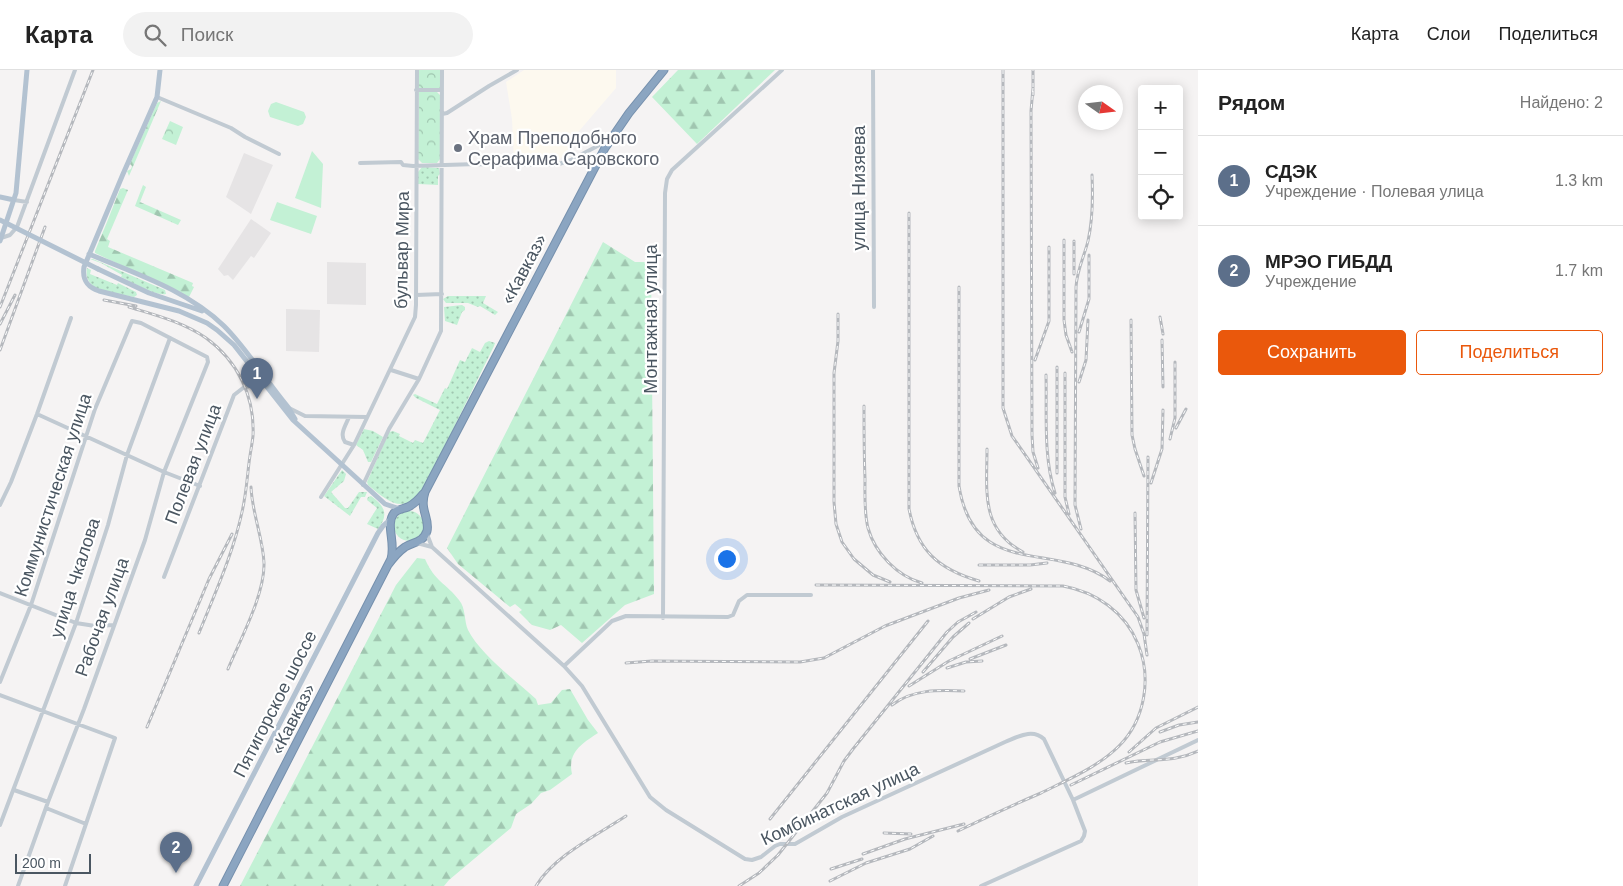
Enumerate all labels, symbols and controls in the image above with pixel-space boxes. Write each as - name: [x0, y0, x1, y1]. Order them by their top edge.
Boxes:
- search box: [123, 12, 473, 57]
- text: Карта: [25, 21, 93, 48]
- icon: search: [141, 21, 169, 49]
- text: Поиск: [181, 24, 233, 45]
- text: Карта: [1351, 24, 1399, 44]
- text: Слои: [1427, 24, 1471, 44]
- text: Поделиться: [1499, 24, 1598, 44]
- north arrow: [1078, 85, 1123, 130]
- map controls: [1138, 85, 1183, 220]
- button: +: [1138, 85, 1183, 130]
- text: Рядом: [1218, 91, 1285, 114]
- text: Найдено: 2: [1520, 94, 1603, 111]
- street label: улица Низяева: [849, 125, 869, 250]
- place label: Храм Преподобного Серафима Саровского: [468, 128, 659, 169]
- button: −: [1138, 130, 1183, 175]
- marker: Храм Преподобного Серафима Саровского: [452, 142, 464, 154]
- text: СДЭК: [1265, 161, 1317, 182]
- text: 1: [1230, 172, 1238, 189]
- text: 1.3 km: [1555, 172, 1603, 189]
- button: locate: [1138, 175, 1183, 220]
- text: Учреждение · Полевая улица: [1265, 183, 1484, 200]
- street label: бульвар Мира: [391, 190, 413, 309]
- street label: «Кавказ»: [497, 231, 551, 307]
- street label: Монтажная улица: [641, 243, 661, 394]
- text: МРЭО ГИБДД: [1265, 251, 1392, 272]
- text: 2: [1230, 262, 1238, 279]
- text: 1.7 km: [1555, 262, 1603, 279]
- text: Учреждение: [1265, 273, 1357, 290]
- button: Сохранить: [1218, 330, 1406, 375]
- button: Поделиться: [1416, 330, 1603, 375]
- pin: 1: [241, 358, 273, 399]
- street label: Коммунистическая улица: [11, 390, 96, 599]
- street label: Полевая улица: [161, 400, 225, 527]
- street label: улица Чкалова: [46, 515, 104, 640]
- your location: [714, 546, 740, 572]
- street label: Рабочая улица: [71, 554, 133, 679]
- street label: Пятигорское шоссе: [229, 627, 321, 781]
- street label: «Кавказ»: [267, 680, 319, 758]
- street label: Комбинатская улица: [758, 758, 923, 849]
- pin: 2: [160, 832, 192, 873]
- scale bar: [15, 851, 91, 874]
- text: 200 m: [22, 855, 61, 871]

